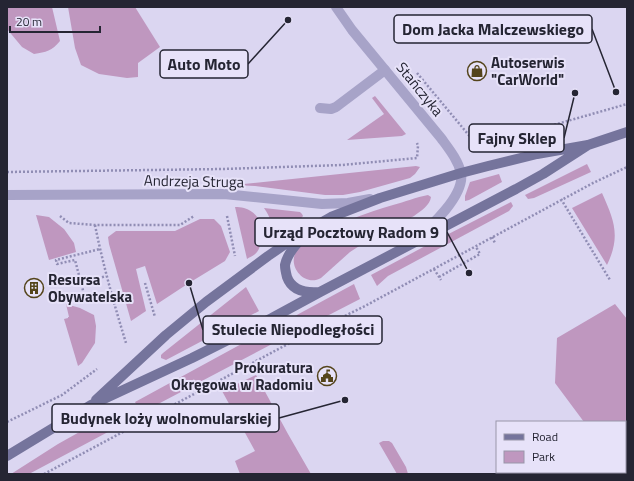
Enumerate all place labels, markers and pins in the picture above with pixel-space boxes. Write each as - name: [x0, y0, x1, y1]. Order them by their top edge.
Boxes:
- callout: Dom Jacka Malczewskiego: [394, 15, 592, 43]
- callout: Auto Moto: [160, 50, 248, 78]
- place label: Autoserwis "CarWorld": [491, 51, 565, 91]
- shop icon: Autoserwis "CarWorld": [466, 60, 488, 82]
- callout: Fajny Sklep: [469, 124, 564, 152]
- callout: Urząd Pocztowy Radom 9: [255, 218, 447, 246]
- place label: Resursa Obywatelska: [48, 268, 133, 308]
- building icon: Resursa Obywatelska: [23, 277, 45, 299]
- callout: Stulecie Niepodległości: [203, 316, 382, 344]
- place label: Prokuratura Okręgowa w Radomiu: [171, 356, 313, 396]
- public building icon: Prokuratura Okręgowa w Radomiu: [316, 365, 338, 387]
- callout: Budynek loży wolnomularskiej: [52, 404, 279, 432]

